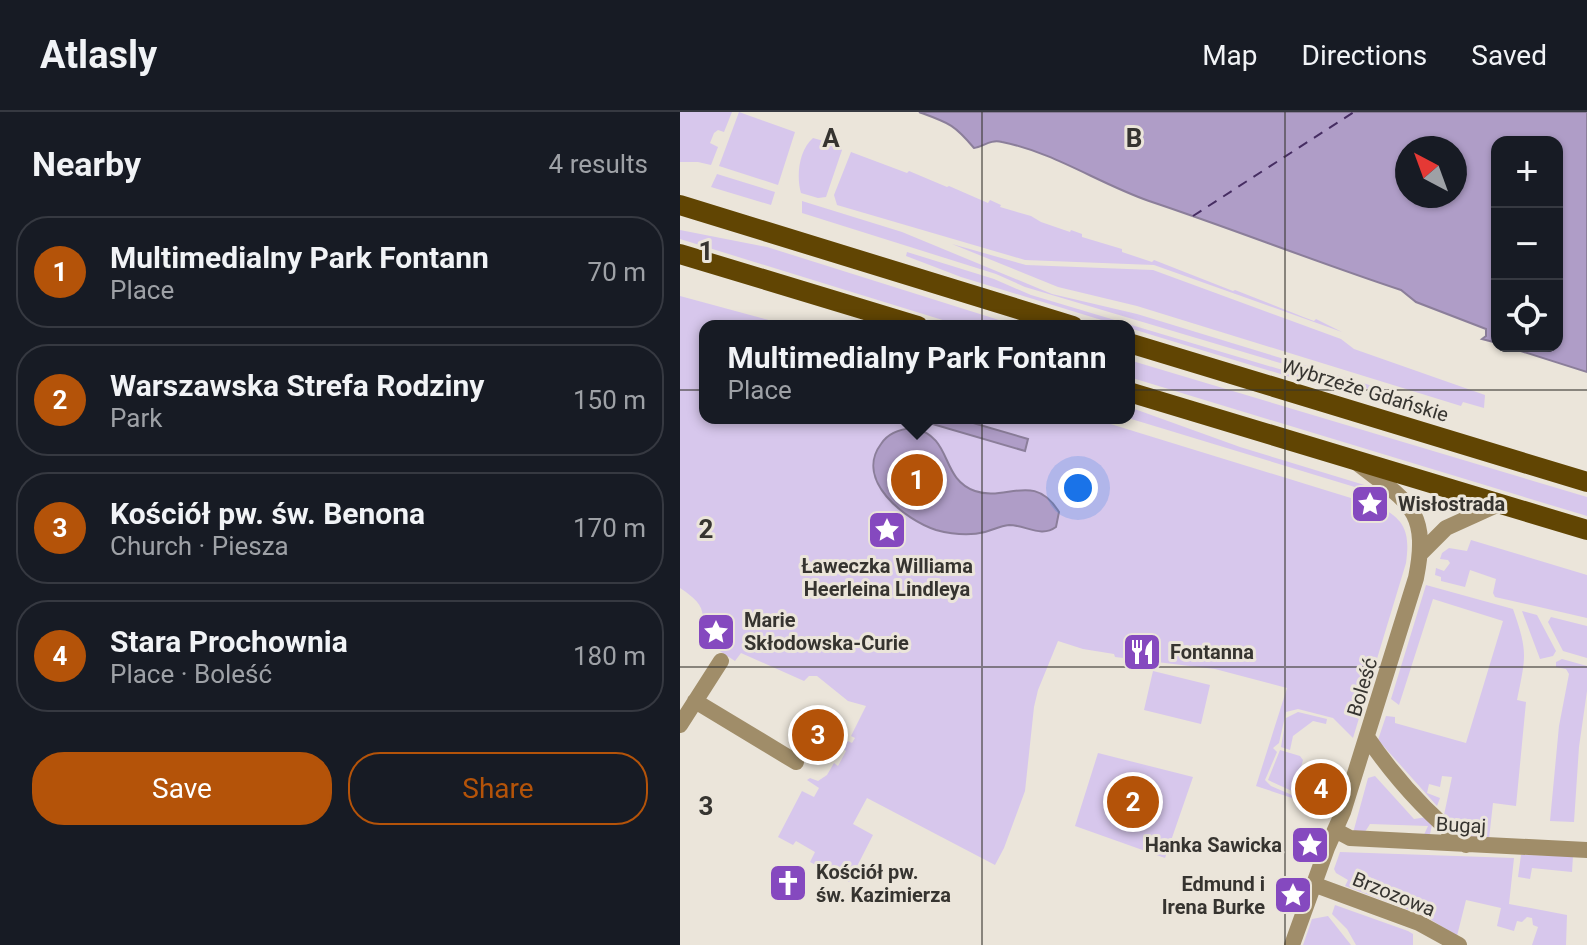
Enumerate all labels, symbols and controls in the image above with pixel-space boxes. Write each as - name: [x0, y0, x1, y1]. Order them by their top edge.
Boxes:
- text: Atlasly: [40, 33, 157, 77]
- text: Map: [1202, 39, 1258, 72]
- text: Directions: [1302, 39, 1427, 72]
- text: Saved: [1471, 39, 1547, 72]
- text: A: [822, 123, 840, 153]
- text: B: [1126, 123, 1142, 153]
- north arrow: [1395, 136, 1467, 208]
- map controls: [1491, 136, 1563, 352]
- button: +: [1491, 136, 1563, 208]
- text: Nearby: [32, 144, 141, 184]
- text: 4 results: [549, 149, 648, 179]
- button: −: [1491, 208, 1563, 280]
- text: 1: [699, 236, 713, 266]
- text: Multimedialny Park Fontann: [110, 240, 489, 275]
- text: 1: [53, 257, 67, 287]
- text: 70 m: [588, 257, 646, 287]
- text: Place: [110, 275, 174, 305]
- button: locate: [1491, 280, 1563, 352]
- popup: [699, 320, 1135, 424]
- text: Multimedialny Park Fontann: [728, 340, 1106, 375]
- street label: Wybrzeże Gdańskie: [1278, 353, 1452, 427]
- text: Warszawska Strefa Rodziny: [110, 368, 484, 403]
- text: Place: [728, 375, 792, 405]
- text: 2: [53, 385, 67, 415]
- text: 150 m: [573, 385, 646, 415]
- text: Park: [110, 403, 162, 433]
- pin: 1: [891, 450, 943, 510]
- your location: [1058, 468, 1098, 508]
- place icon: Wisłostrada: [1349, 483, 1391, 525]
- place label: Wisłostrada: [1398, 492, 1505, 516]
- text: Kościół pw. św. Benona: [110, 496, 425, 531]
- place icon: Ławeczka Williama Heerleina Lindleya: [866, 509, 908, 551]
- text: 3: [53, 513, 67, 543]
- text: 170 m: [573, 513, 646, 543]
- text: 2: [699, 514, 713, 544]
- text: Church · Piesza: [110, 531, 289, 561]
- place label: Ławeczka Williama Heerleina Lindleya: [801, 554, 973, 601]
- place label: Marie Skłodowska-Curie: [744, 608, 909, 655]
- place icon: Marie Skłodowska-Curie: [695, 611, 737, 653]
- text: Stara Prochownia: [110, 624, 348, 659]
- restaurant icon: Fontanna: [1121, 631, 1163, 673]
- place label: Fontanna: [1170, 640, 1254, 664]
- text: 4: [53, 641, 67, 671]
- text: 180 m: [573, 641, 646, 671]
- street label: Boleść: [1342, 655, 1382, 719]
- text: Place · Boleść: [110, 659, 272, 689]
- pin: 3: [792, 705, 844, 765]
- button: Save: [32, 752, 332, 825]
- button: Share: [348, 752, 648, 825]
- pin: 4: [1295, 759, 1347, 819]
- pin: 2: [1107, 772, 1159, 832]
- text: 3: [699, 791, 713, 821]
- street label: Bugaj: [1435, 812, 1487, 838]
- place icon: Hanka Sawicka: [1289, 824, 1331, 866]
- place label: Hanka Sawicka: [1145, 833, 1282, 857]
- place label: Kościół pw. św. Kazimierza: [816, 860, 951, 907]
- church icon: Kościół pw. św. Kazimierza: [767, 862, 809, 904]
- street label: Brzozowa: [1349, 867, 1439, 921]
- place label: Edmund i Irena Burke: [1162, 872, 1265, 919]
- place icon: Edmund i Irena Burke: [1272, 874, 1314, 916]

